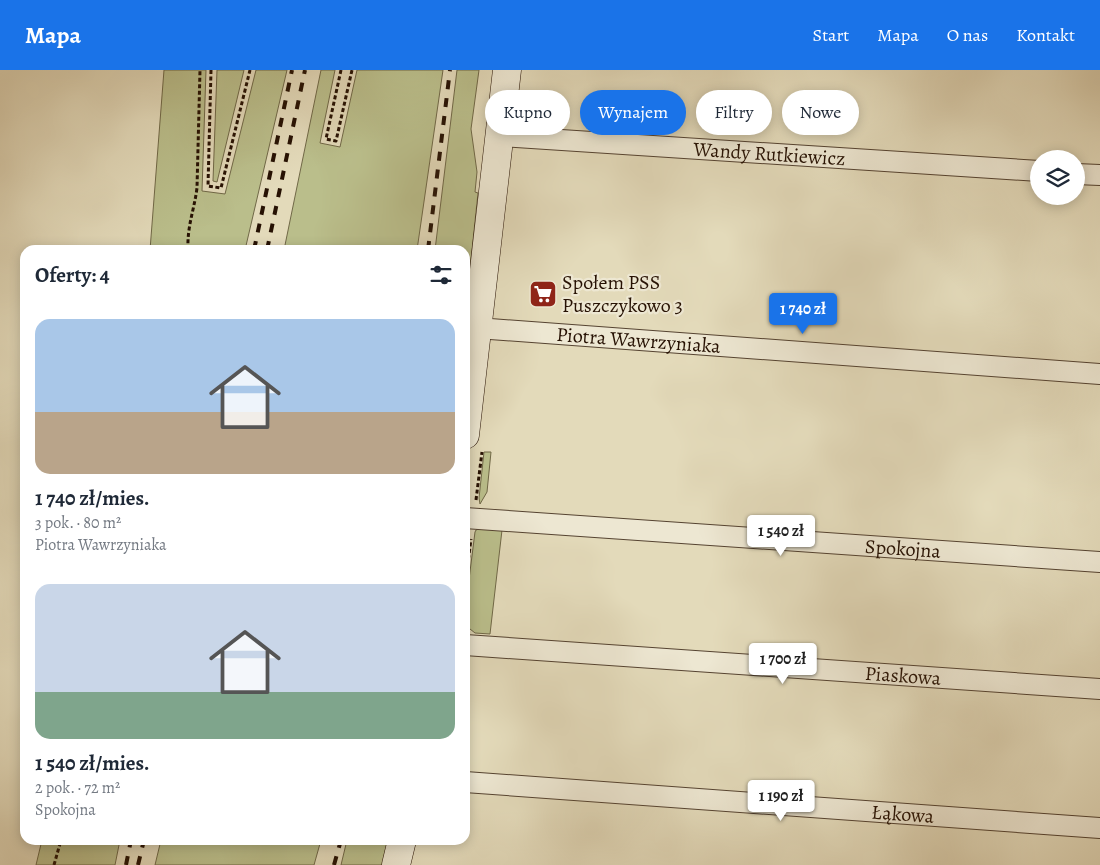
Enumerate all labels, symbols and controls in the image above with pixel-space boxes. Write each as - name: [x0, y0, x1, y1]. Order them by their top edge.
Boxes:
- text: Mapa: [25, 19, 81, 51]
- text: Start: [813, 23, 849, 47]
- text: Mapa: [877, 23, 919, 47]
- text: O nas: [947, 23, 988, 47]
- text: Kontakt: [1016, 23, 1075, 47]
- chip: Kupno: [485, 90, 570, 135]
- chip: Wynajem: [580, 90, 686, 135]
- chip: Filtry: [696, 90, 772, 135]
- chip: Nowe: [782, 90, 859, 135]
- street label: Wandy Rutkiewicz: [692, 136, 846, 172]
- map controls: [1030, 150, 1085, 205]
- button: layers: [1030, 150, 1085, 205]
- text: Oferty: 4: [35, 261, 110, 289]
- icon: filters: [427, 261, 455, 289]
- place label: Społem PSS Puszczykowo 3: [562, 269, 683, 319]
- supermarket icon: Społem PSS Puszczykowo 3: [528, 279, 558, 309]
- pin: 1 740 zł: [751, 292, 855, 335]
- text: 1 740 zł: [780, 298, 826, 320]
- street label: Piotra Wawrzyniaka: [555, 321, 722, 360]
- icon: home: [200, 352, 290, 442]
- text: 1 740 zł/mies.: [35, 484, 150, 512]
- text: 3 pok. · 80 m²: [35, 512, 121, 534]
- pin: 1 540 zł: [729, 514, 833, 557]
- text: 1 540 zł: [758, 520, 804, 542]
- street label: Spokojna: [864, 533, 942, 565]
- text: Piotra Wawrzyniaka: [35, 534, 167, 556]
- icon: home: [200, 617, 290, 707]
- pin: 1 700 zł: [731, 642, 835, 685]
- text: 1 700 zł: [760, 648, 806, 670]
- street label: Piaskowa: [864, 660, 942, 692]
- text: 1 540 zł/mies.: [35, 749, 150, 777]
- text: 2 pok. · 72 m²: [35, 777, 120, 799]
- pin: 1 190 zł: [729, 780, 833, 822]
- text: 1 190 zł: [759, 785, 803, 807]
- street label: Łąkowa: [871, 798, 936, 830]
- text: Spokojna: [35, 799, 96, 821]

